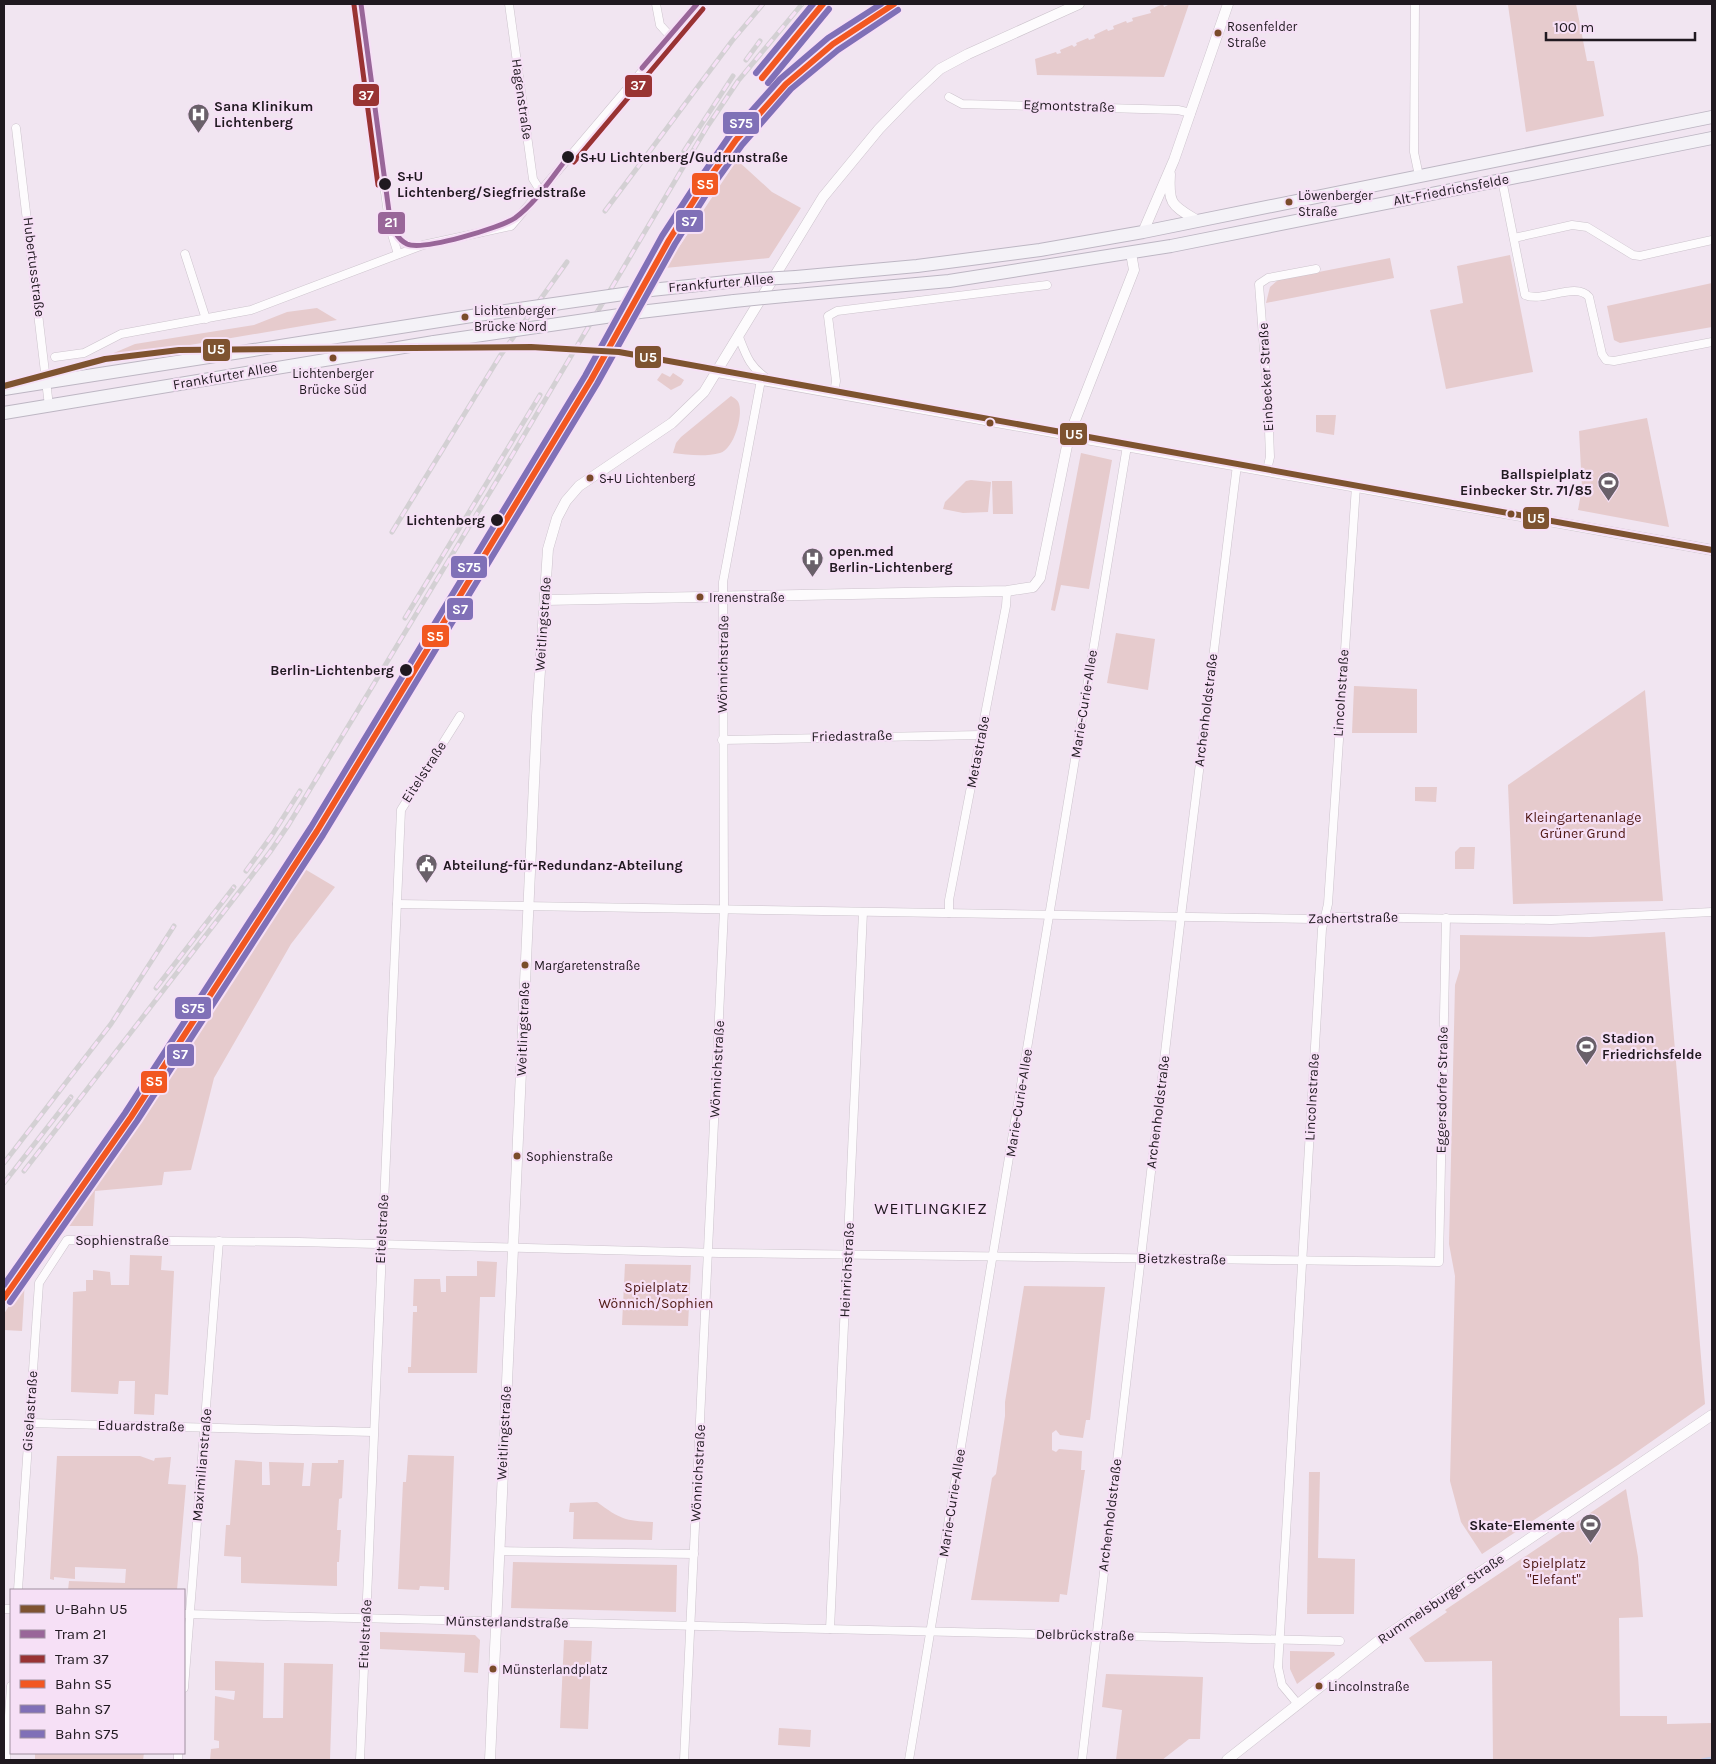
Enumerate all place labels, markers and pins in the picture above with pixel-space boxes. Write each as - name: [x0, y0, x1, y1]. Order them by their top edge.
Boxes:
- place label: Rosenfelder Straße: [1227, 19, 1298, 50]
- marker: Rosenfelder Straße: [1213, 28, 1223, 38]
- place label: Sana Klinikum Lichtenberg: [214, 98, 313, 131]
- hospital icon: Sana Klinikum Lichtenberg: [186, 102, 210, 133]
- marker: S+U Lichtenberg/Gudrunstraße: [560, 149, 576, 165]
- place label: S+U Lichtenberg/Gudrunstraße: [580, 149, 788, 166]
- place label: S+U Lichtenberg/Siegfriedstraße: [397, 168, 586, 201]
- marker: S+U Lichtenberg/Siegfriedstraße: [377, 176, 393, 192]
- place label: Löwenberger Straße: [1298, 188, 1373, 219]
- marker: Löwenberger Straße: [1284, 197, 1294, 207]
- place label: Lichtenberger Brücke Nord: [474, 303, 556, 334]
- marker: Lichtenberger Brücke Nord: [460, 312, 470, 322]
- marker: Lichtenberger Brücke Süd: [328, 353, 338, 363]
- place label: Lichtenberger Brücke Süd: [292, 366, 374, 397]
- unlabelled marker: [985, 418, 995, 428]
- place label: Ballspielplatz Einbecker Str. 71/85: [1460, 466, 1592, 499]
- sports icon: Ballspielplatz Einbecker Str. 71/85: [1596, 470, 1620, 501]
- place label: S+U Lichtenberg: [599, 471, 696, 486]
- marker: S+U Lichtenberg: [585, 473, 595, 483]
- unlabelled marker: [1506, 509, 1516, 519]
- place label: Lichtenberg: [406, 512, 485, 529]
- marker: Lichtenberg: [489, 512, 505, 528]
- place label: open.med Berlin-Lichtenberg: [829, 543, 953, 576]
- hospital icon: open.med Berlin-Lichtenberg: [801, 547, 825, 578]
- place label: Irenenstraße: [709, 590, 785, 605]
- marker: Irenenstraße: [695, 592, 705, 602]
- place label: Berlin-Lichtenberg: [270, 662, 394, 679]
- marker: Berlin-Lichtenberg: [398, 662, 414, 678]
- public building icon: Abteilung-für-Redundanz-Abteilung: [415, 853, 439, 884]
- place label: Abteilung-für-Redundanz-Abteilung: [443, 857, 683, 874]
- place label: Margaretenstraße: [534, 958, 640, 973]
- marker: Margaretenstraße: [520, 960, 530, 970]
- place label: Stadion Friedrichsfelde: [1602, 1030, 1702, 1063]
- sports icon: Stadion Friedrichsfelde: [1574, 1034, 1598, 1065]
- place label: Sophienstraße: [526, 1149, 613, 1164]
- marker: Sophienstraße: [512, 1151, 522, 1161]
- sports icon: Skate-Elemente: [1579, 1513, 1603, 1544]
- place label: Skate-Elemente: [1469, 1517, 1575, 1534]
- place label: Münsterlandplatz: [502, 1662, 608, 1677]
- marker: Münsterlandplatz: [488, 1664, 498, 1674]
- place label: Lincolnstraße: [1328, 1679, 1410, 1694]
- marker: Lincolnstraße: [1314, 1681, 1324, 1691]

